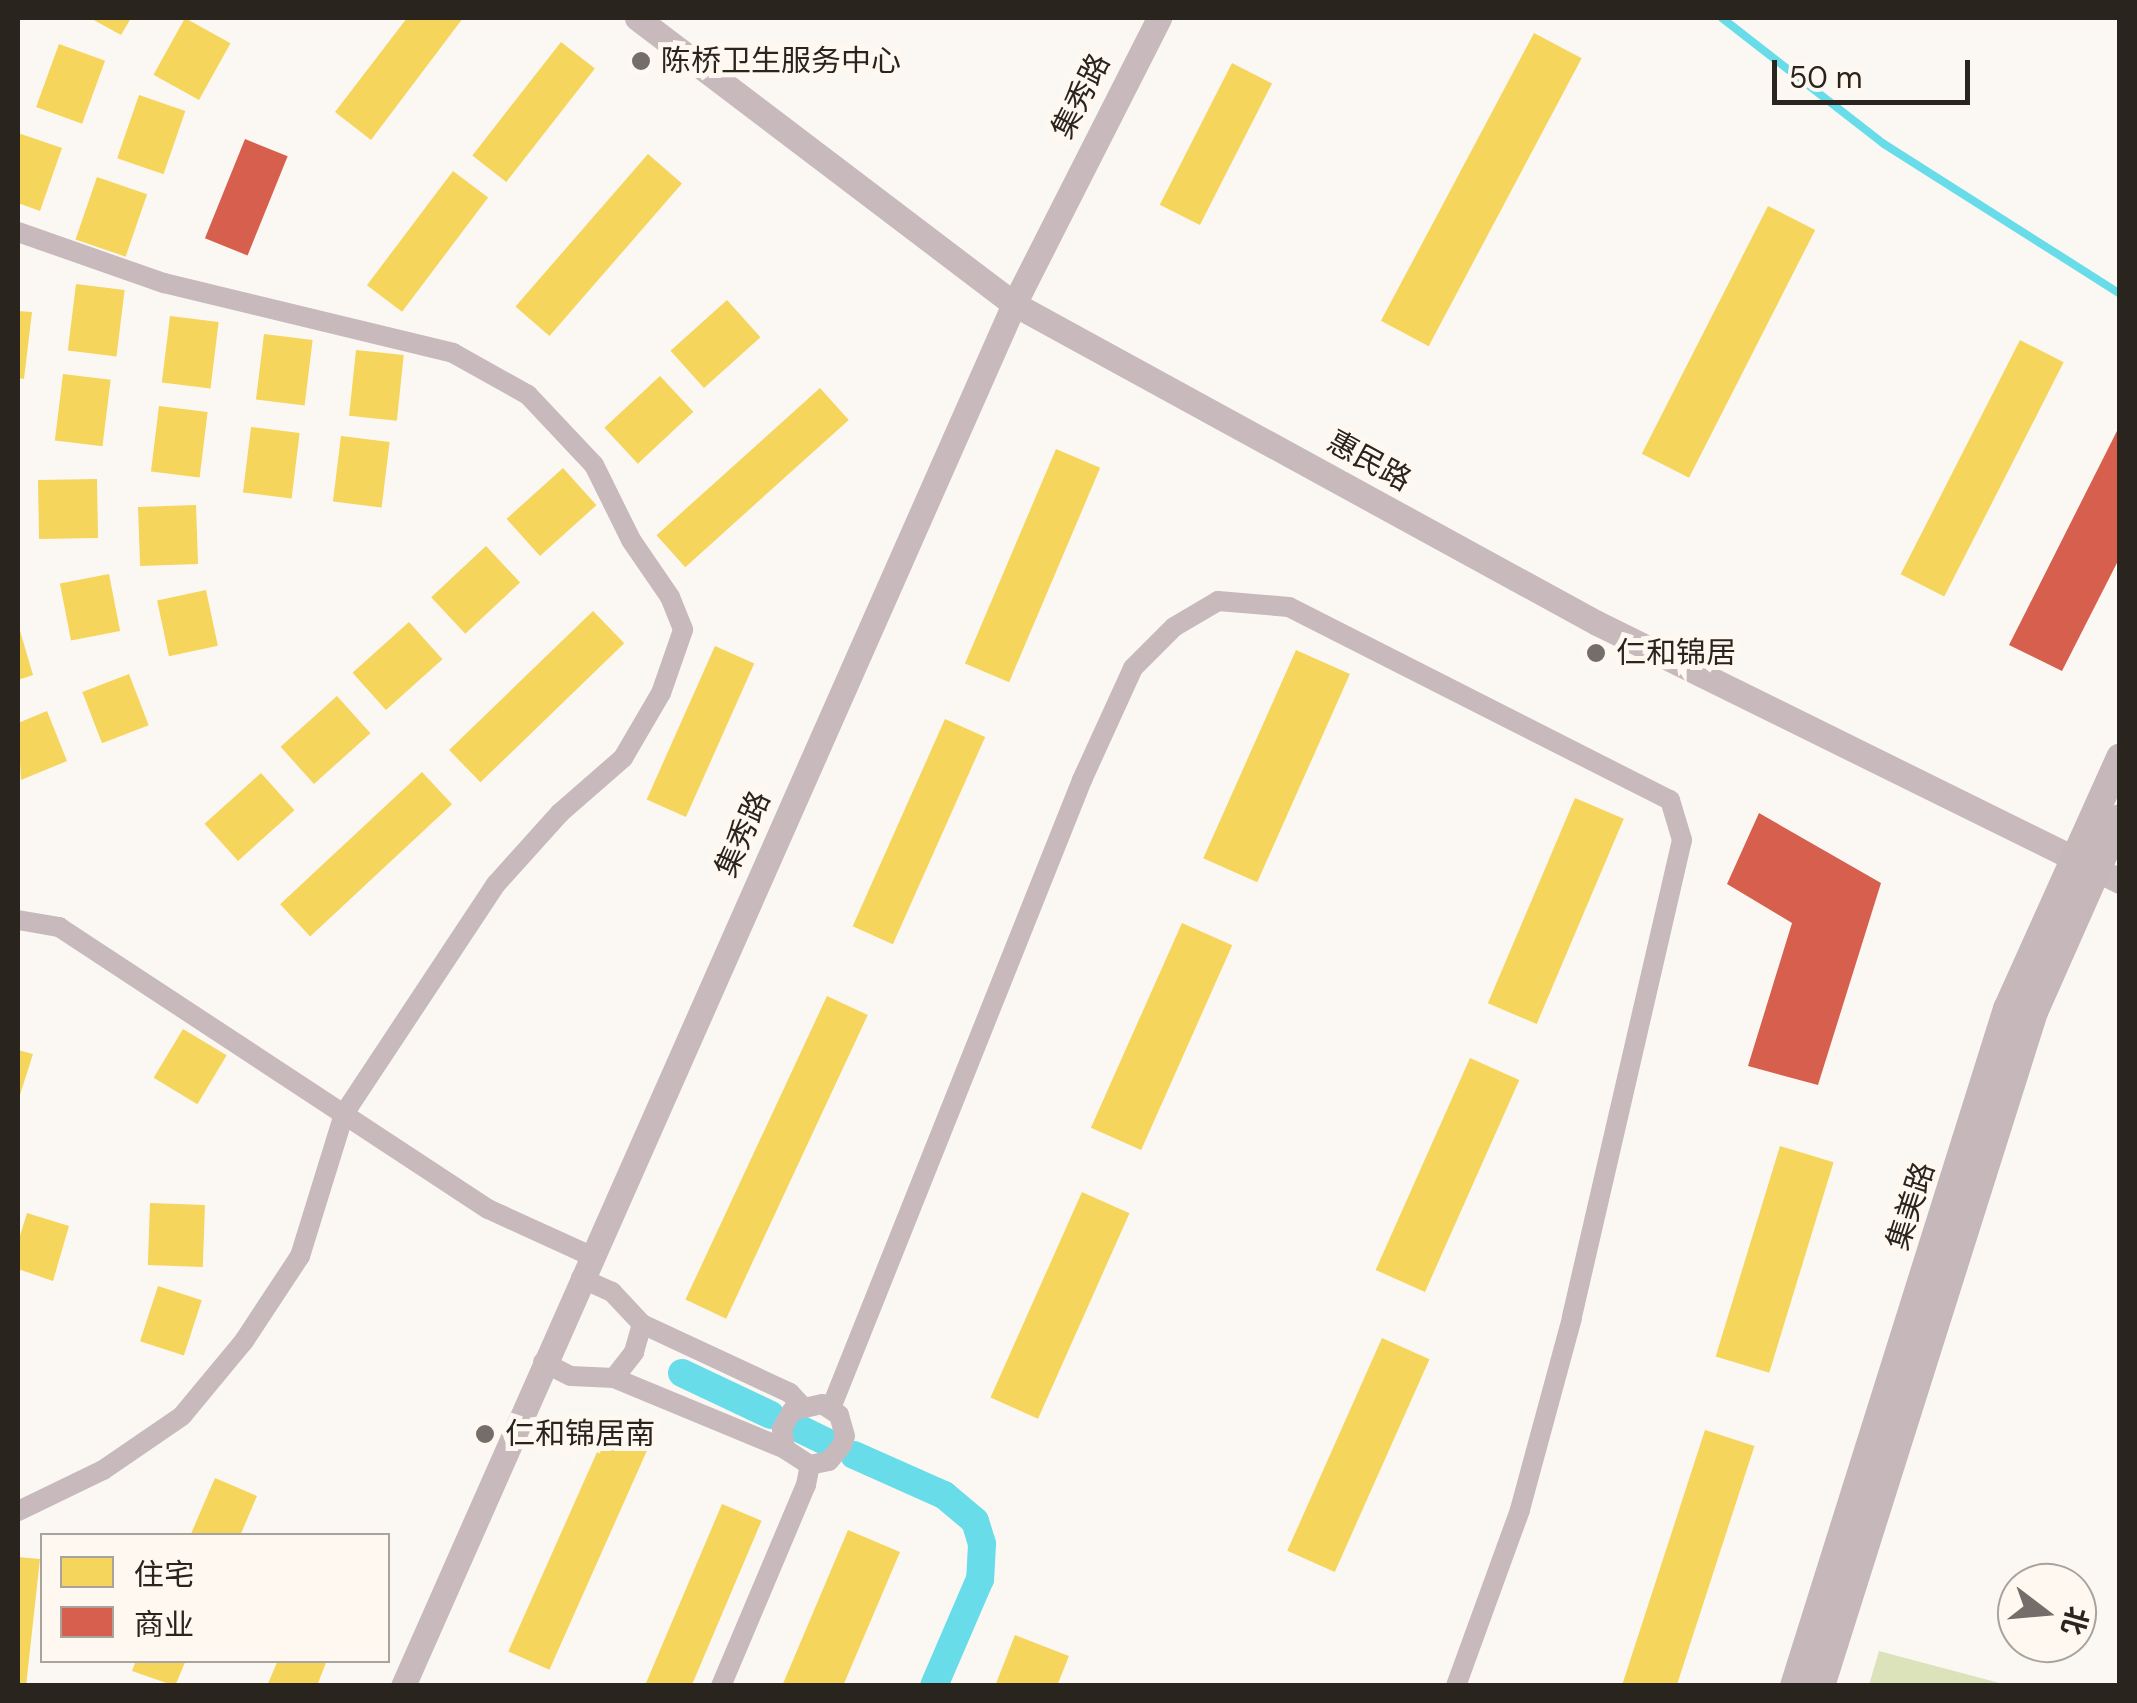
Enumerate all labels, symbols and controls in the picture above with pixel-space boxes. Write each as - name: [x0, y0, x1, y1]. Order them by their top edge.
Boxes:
- scale bar: [1777, 40, 1974, 102]
- place label: 陈桥卫生服务中心: [661, 43, 901, 79]
- street label: 集秀路: [1045, 48, 1117, 144]
- marker: 陈桥卫生服务中心: [630, 50, 652, 72]
- text: 50 m: [1789, 58, 1863, 97]
- street label: 惠民路: [1321, 423, 1417, 499]
- place label: 仁和锦居: [1616, 635, 1736, 671]
- marker: 仁和锦居: [1585, 642, 1607, 664]
- street label: 集秀路: [708, 786, 778, 882]
- street label: 集美路: [1880, 1158, 1942, 1254]
- place label: 仁和锦居南: [505, 1416, 655, 1452]
- marker: 仁和锦居南: [474, 1423, 496, 1445]
- legend: [40, 1533, 390, 1663]
- text: 住宅: [134, 1555, 194, 1594]
- north arrow: [1997, 1563, 2097, 1663]
- text: 北: [2053, 1602, 2096, 1639]
- text: 商业: [134, 1605, 194, 1644]

